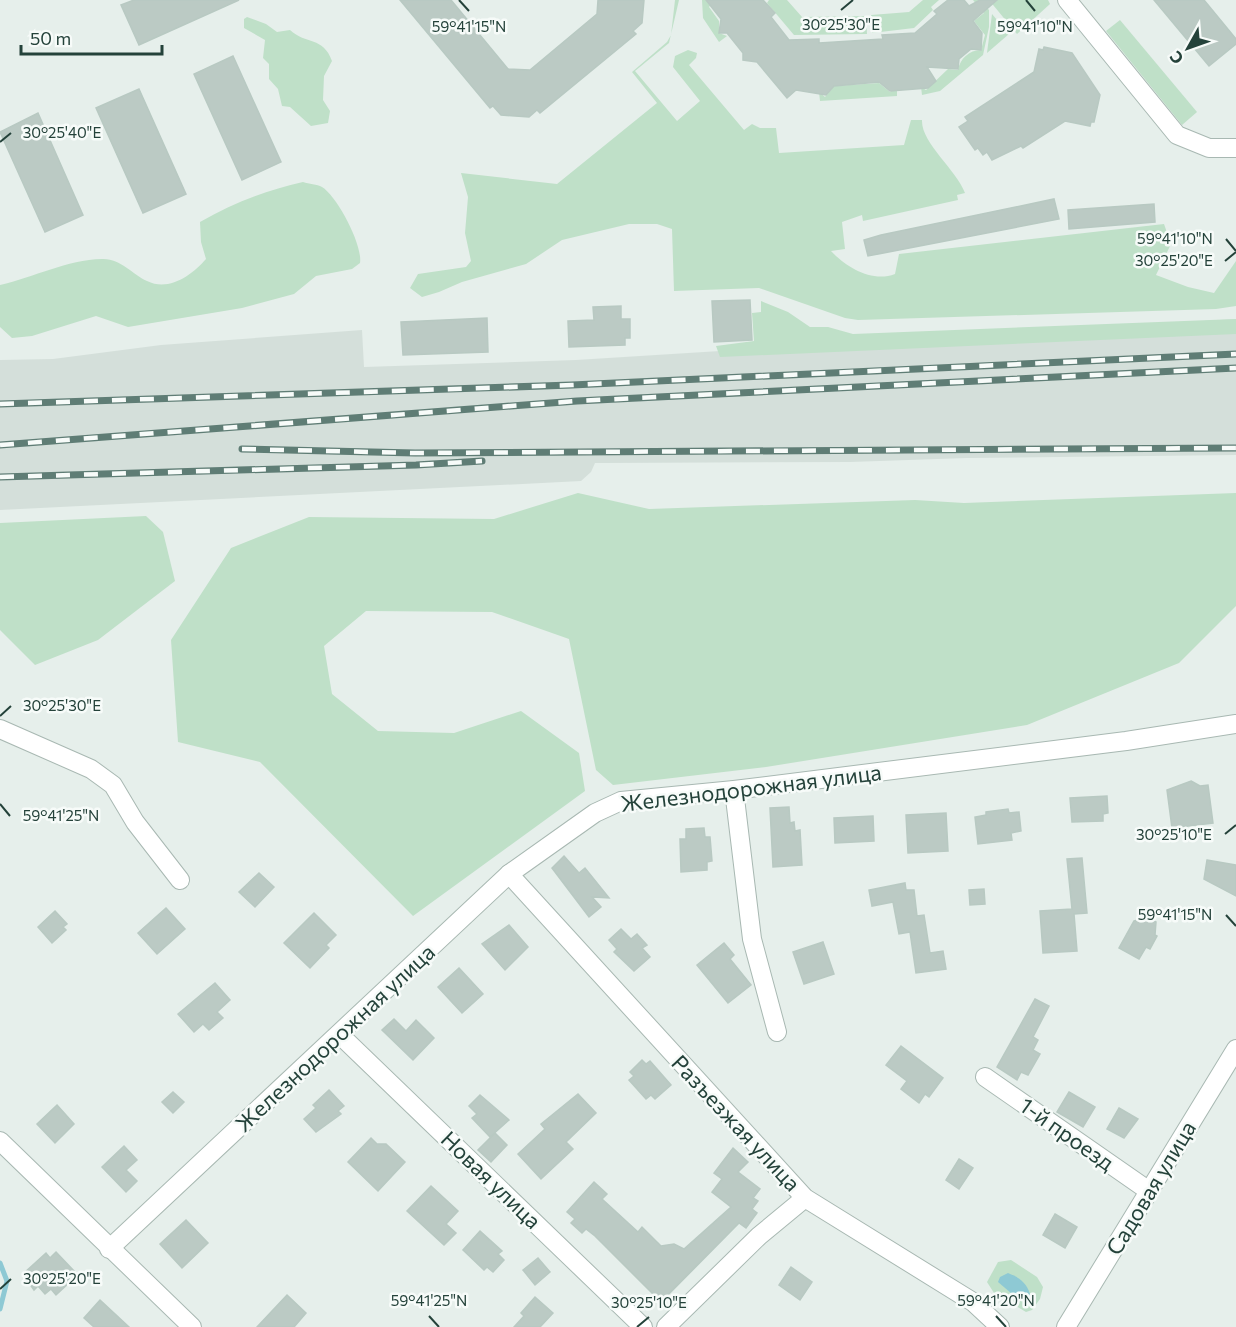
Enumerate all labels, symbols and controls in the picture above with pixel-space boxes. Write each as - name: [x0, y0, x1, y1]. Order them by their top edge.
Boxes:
- text: 30°25'30"E: [802, 15, 880, 33]
- text: 59°41'15"N: [432, 17, 506, 35]
- text: 59°41'10"N: [997, 17, 1073, 35]
- scale bar: [21, 18, 162, 56]
- north arrow: [1158, 18, 1218, 78]
- text: 50 m: [30, 27, 71, 49]
- text: С: [1165, 48, 1187, 68]
- text: 30°25'40"E: [23, 123, 101, 141]
- text: 59°41'10"N: [1137, 229, 1213, 247]
- text: 30°25'20"E: [1135, 251, 1213, 269]
- text: 30°25'30"E: [23, 696, 101, 714]
- street label: Железнодорожная улица: [619, 758, 883, 817]
- text: 59°41'25"N: [23, 806, 99, 824]
- text: 30°25'10"E: [1136, 825, 1212, 843]
- text: 59°41'15"N: [1138, 905, 1212, 923]
- street label: Железнодорожная улица: [229, 938, 440, 1137]
- street label: Разъезжая улица: [666, 1049, 806, 1196]
- street label: 1-й проезд: [1015, 1091, 1120, 1176]
- street label: Садовая улица: [1100, 1116, 1201, 1260]
- street label: Новая улица: [436, 1125, 547, 1234]
- text: 30°25'20"E: [23, 1269, 101, 1287]
- text: 59°41'25"N: [391, 1291, 467, 1309]
- text: 59°41'20"N: [957, 1291, 1035, 1309]
- text: 30°25'10"E: [611, 1293, 687, 1311]

